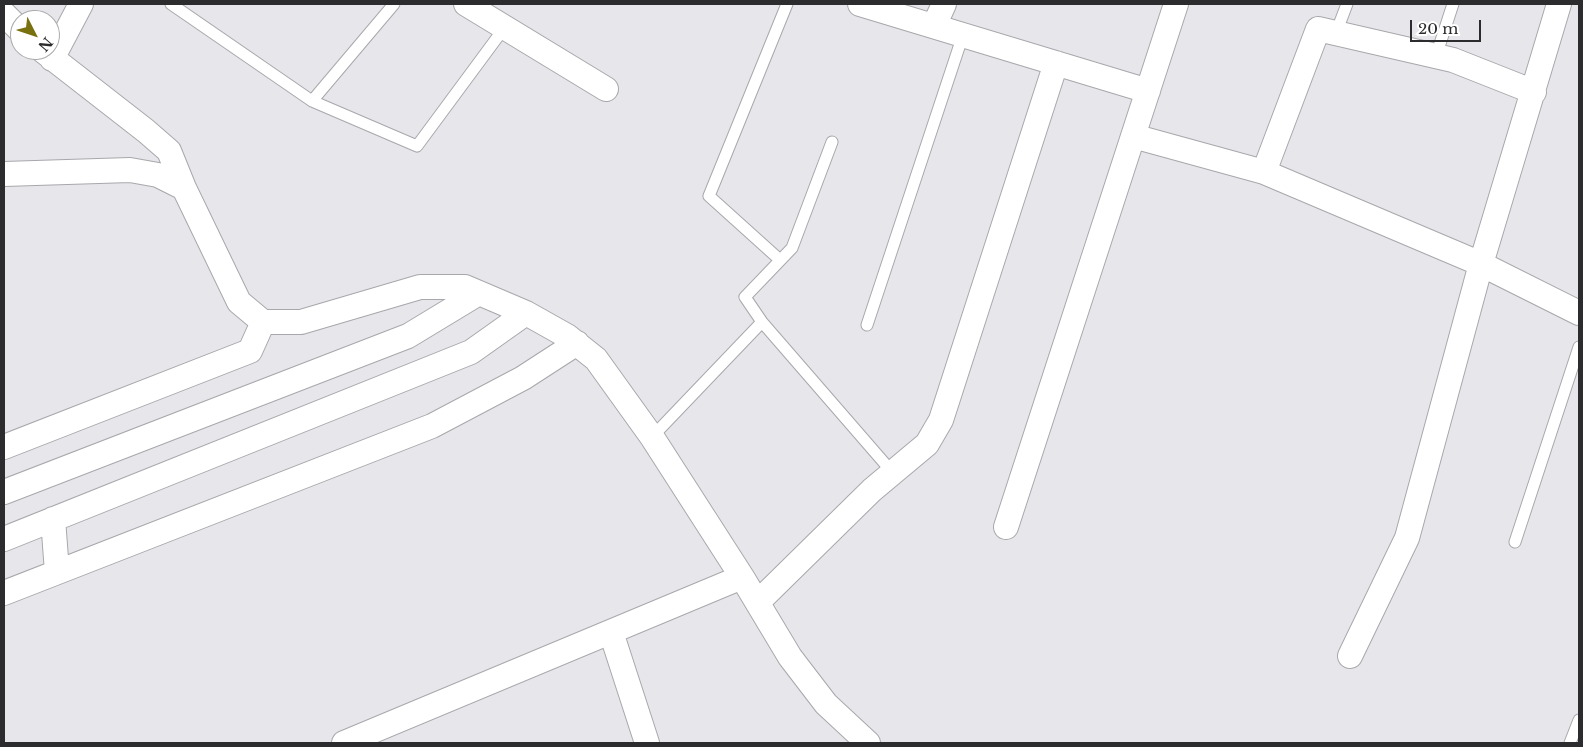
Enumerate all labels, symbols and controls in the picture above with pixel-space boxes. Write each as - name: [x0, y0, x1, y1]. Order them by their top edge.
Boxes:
- north arrow: [10, 10, 60, 60]
- scale bar: [1413, 10, 1484, 42]
- text: 20 m: [1418, 19, 1458, 38]
- text: N: [34, 33, 57, 55]

